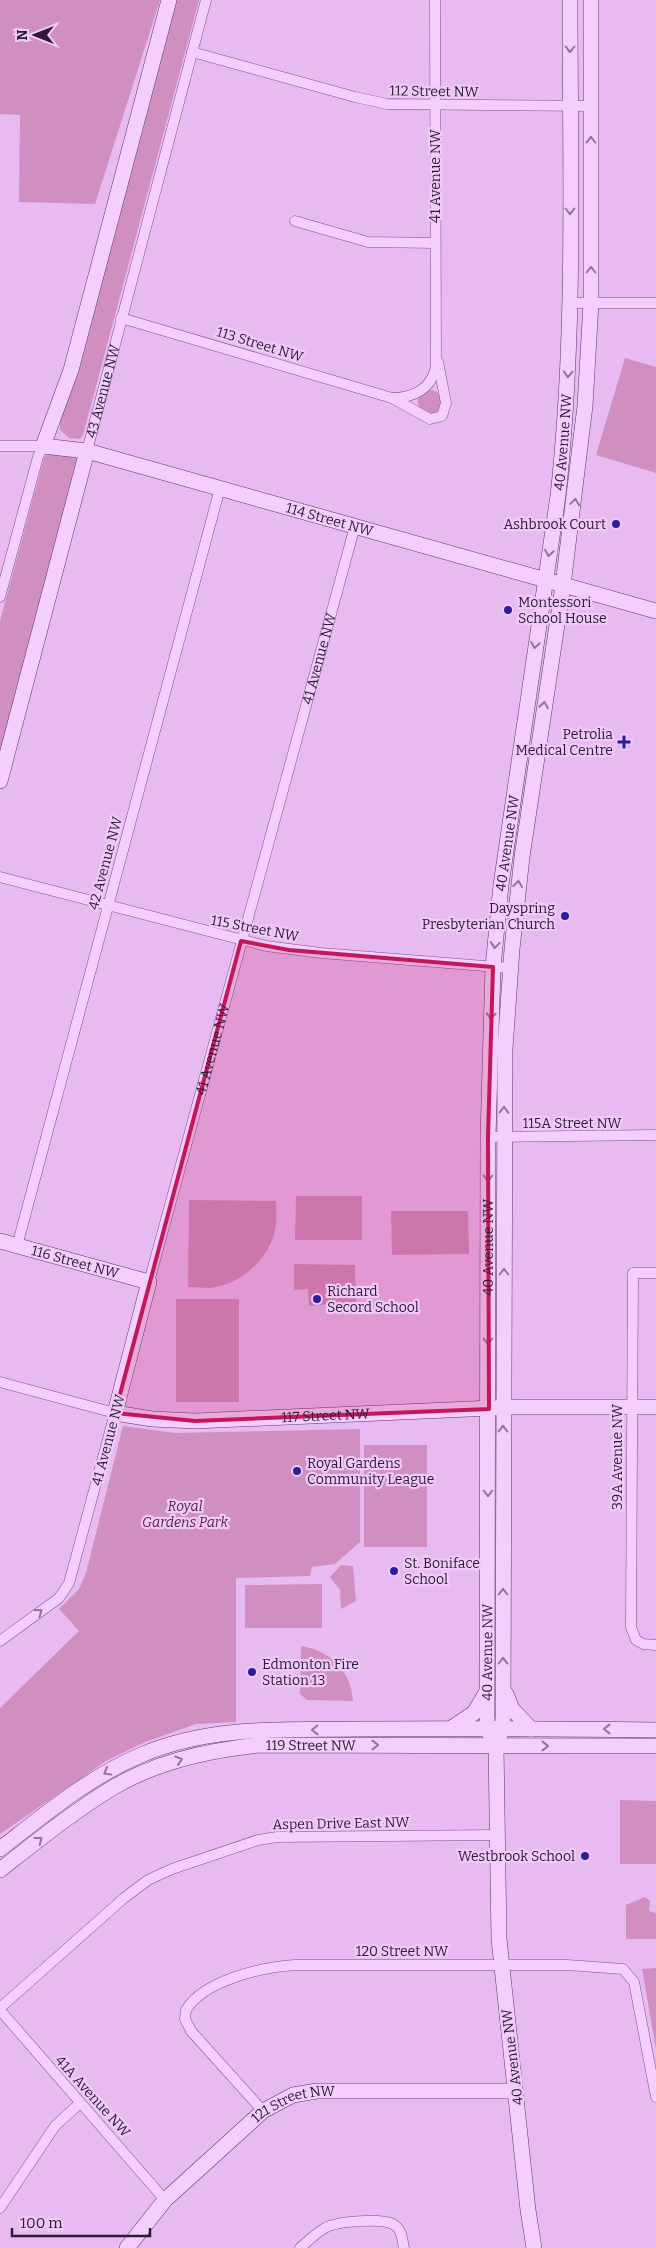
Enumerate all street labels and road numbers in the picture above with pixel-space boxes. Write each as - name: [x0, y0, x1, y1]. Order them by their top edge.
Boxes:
- street label: 112 Street NW: [389, 82, 479, 101]
- street label: 41 Avenue NW: [427, 128, 444, 223]
- street label: 113 Street NW: [215, 323, 306, 366]
- street label: 43 Avenue NW: [83, 342, 124, 440]
- street label: 40 Avenue NW: [551, 392, 575, 491]
- street label: 114 Street NW: [284, 499, 376, 540]
- street label: 41 Avenue NW: [299, 611, 340, 706]
- street label: 40 Avenue NW: [492, 793, 523, 892]
- street label: 42 Avenue NW: [85, 814, 126, 912]
- street label: 115 Street NW: [210, 912, 301, 945]
- street label: 41 Avenue NW: [192, 1001, 234, 1097]
- street label: 115A Street NW: [523, 1115, 622, 1132]
- street label: 40 Avenue NW: [480, 1198, 497, 1296]
- street label: 116 Street NW: [29, 1242, 121, 1282]
- street label: 41 Avenue NW: [88, 1392, 129, 1488]
- street label: 39A Avenue NW: [609, 1403, 626, 1510]
- street label: 117 Street NW: [281, 1405, 371, 1426]
- street label: 40 Avenue NW: [479, 1603, 496, 1701]
- street label: 119 Street NW: [266, 1737, 356, 1754]
- street label: Aspen Drive East NW: [272, 1814, 410, 1833]
- street label: 120 Street NW: [356, 1943, 449, 1960]
- street label: 40 Avenue NW: [498, 2007, 527, 2106]
- street label: 41A Avenue NW: [52, 2052, 134, 2141]
- street label: 121 Street NW: [248, 2083, 335, 2127]

